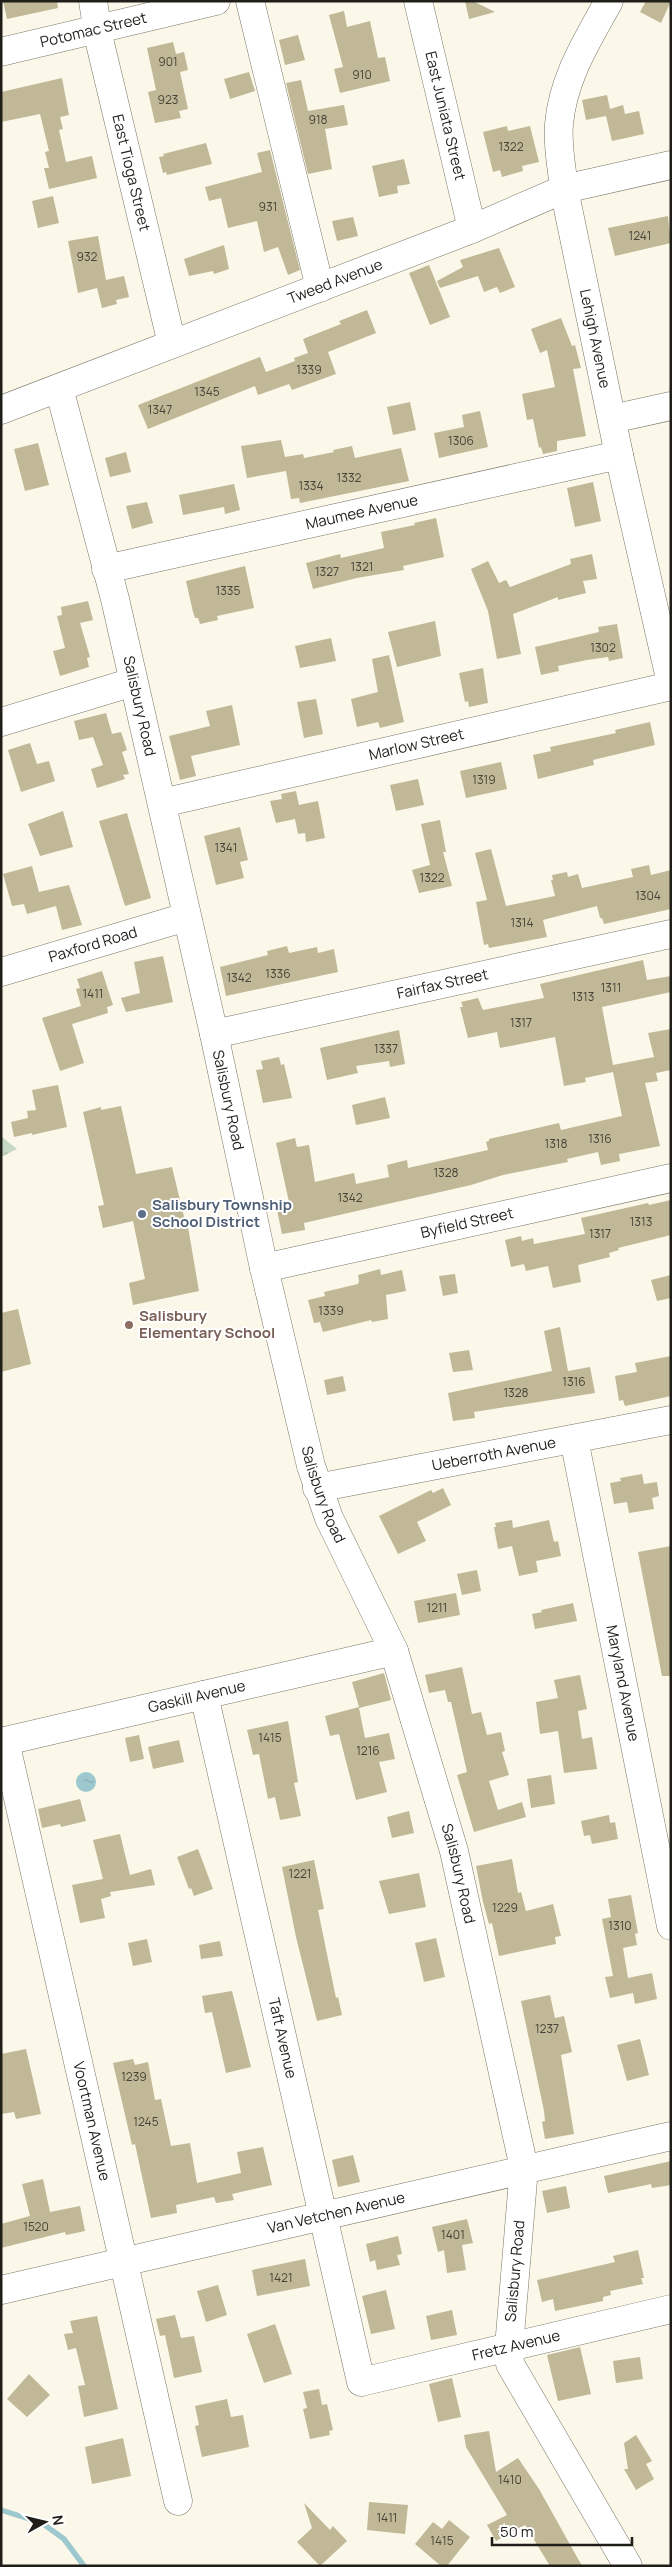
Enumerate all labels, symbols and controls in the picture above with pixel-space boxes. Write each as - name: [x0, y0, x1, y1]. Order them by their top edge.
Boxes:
- street label: Potomac Street: [38, 7, 149, 52]
- street label: East Juniata Street: [420, 49, 471, 182]
- house number: 901: [158, 53, 178, 70]
- house number: 910: [352, 66, 372, 83]
- house number: 923: [158, 91, 178, 108]
- house number: 918: [308, 111, 328, 128]
- street label: East Tioga Street: [107, 112, 156, 233]
- house number: 1322: [499, 138, 524, 155]
- house number: 931: [259, 198, 277, 215]
- house number: 1241: [628, 227, 652, 244]
- house number: 932: [77, 248, 98, 265]
- street label: Tweed Avenue: [284, 253, 386, 309]
- street label: Lehigh Avenue: [575, 287, 616, 390]
- house number: 1339: [296, 361, 322, 378]
- house number: 1345: [194, 383, 220, 400]
- house number: 1347: [148, 401, 172, 418]
- house number: 1306: [448, 432, 474, 449]
- house number: 1332: [337, 469, 362, 486]
- house number: 1334: [298, 477, 324, 494]
- street label: Maumee Avenue: [303, 489, 420, 534]
- house number: 1321: [351, 558, 373, 575]
- house number: 1327: [315, 563, 339, 580]
- house number: 1335: [216, 582, 241, 599]
- house number: 1302: [590, 639, 616, 656]
- street label: Salisbury Road: [118, 654, 161, 758]
- street label: Marlow Street: [367, 723, 466, 765]
- house number: 1319: [472, 771, 496, 788]
- house number: 1341: [214, 839, 238, 856]
- house number: 1322: [420, 869, 445, 886]
- house number: 1304: [635, 887, 661, 904]
- house number: 1314: [510, 914, 534, 931]
- street label: Paxford Road: [46, 921, 140, 967]
- street label: Fairfax Street: [395, 963, 490, 1004]
- house number: 1336: [265, 965, 291, 982]
- house number: 1342: [226, 969, 252, 986]
- house number: 1311: [601, 979, 621, 996]
- house number: 1411: [82, 985, 104, 1002]
- house number: 1313: [572, 988, 594, 1005]
- house number: 1317: [510, 1014, 532, 1031]
- house number: 1337: [374, 1040, 398, 1057]
- street label: Salisbury Road: [208, 1048, 250, 1152]
- house number: 1316: [588, 1130, 612, 1147]
- house number: 1318: [545, 1135, 568, 1152]
- house number: 1328: [433, 1164, 459, 1181]
- house number: 1342: [337, 1189, 363, 1206]
- place label: Salisbury Township School District: [152, 1194, 292, 1232]
- street label: Byfield Street: [419, 1202, 515, 1243]
- marker: Salisbury Township School District: [136, 1208, 148, 1220]
- house number: 1313: [630, 1213, 652, 1230]
- house number: 1317: [589, 1225, 611, 1242]
- house number: 1339: [318, 1302, 344, 1319]
- place label: Salisbury Elementary School: [139, 1305, 275, 1343]
- marker: Salisbury Elementary School: [123, 1319, 135, 1331]
- house number: 1316: [562, 1373, 586, 1390]
- house number: 1328: [503, 1384, 529, 1401]
- street label: Ueberroth Avenue: [430, 1431, 558, 1476]
- street label: Salisbury Road: [297, 1444, 351, 1546]
- house number: 1211: [427, 1599, 447, 1616]
- street label: Maryland Avenue: [601, 1623, 645, 1743]
- street label: Gaskill Avenue: [146, 1675, 248, 1718]
- house number: 1415: [258, 1729, 282, 1746]
- house number: 1216: [356, 1742, 380, 1759]
- street label: Salisbury Road: [436, 1821, 481, 1925]
- house number: 1221: [288, 1865, 312, 1882]
- house number: 1229: [492, 1899, 518, 1916]
- house number: 1310: [608, 1917, 632, 1934]
- street label: Taft Avenue: [264, 1996, 302, 2081]
- house number: 1237: [535, 2020, 559, 2037]
- street label: Voortman Avenue: [68, 2059, 116, 2183]
- house number: 1239: [121, 2068, 147, 2085]
- house number: 1245: [133, 2113, 159, 2130]
- street label: Van Vetchen Avenue: [265, 2186, 407, 2238]
- house number: 1520: [23, 2218, 49, 2235]
- street label: Salisbury Road: [500, 2219, 529, 2323]
- house number: 1401: [441, 2226, 465, 2243]
- house number: 1421: [269, 2269, 293, 2286]
- street label: Fretz Avenue: [470, 2324, 562, 2366]
- house number: 1410: [498, 2471, 522, 2488]
- north arrow: [20, 2497, 70, 2547]
- house number: 1411: [376, 2509, 398, 2526]
- text: N: [48, 2514, 68, 2526]
- scale bar: [492, 2514, 632, 2546]
- text: 50 m: [500, 2521, 534, 2542]
- house number: 1415: [430, 2532, 454, 2549]

